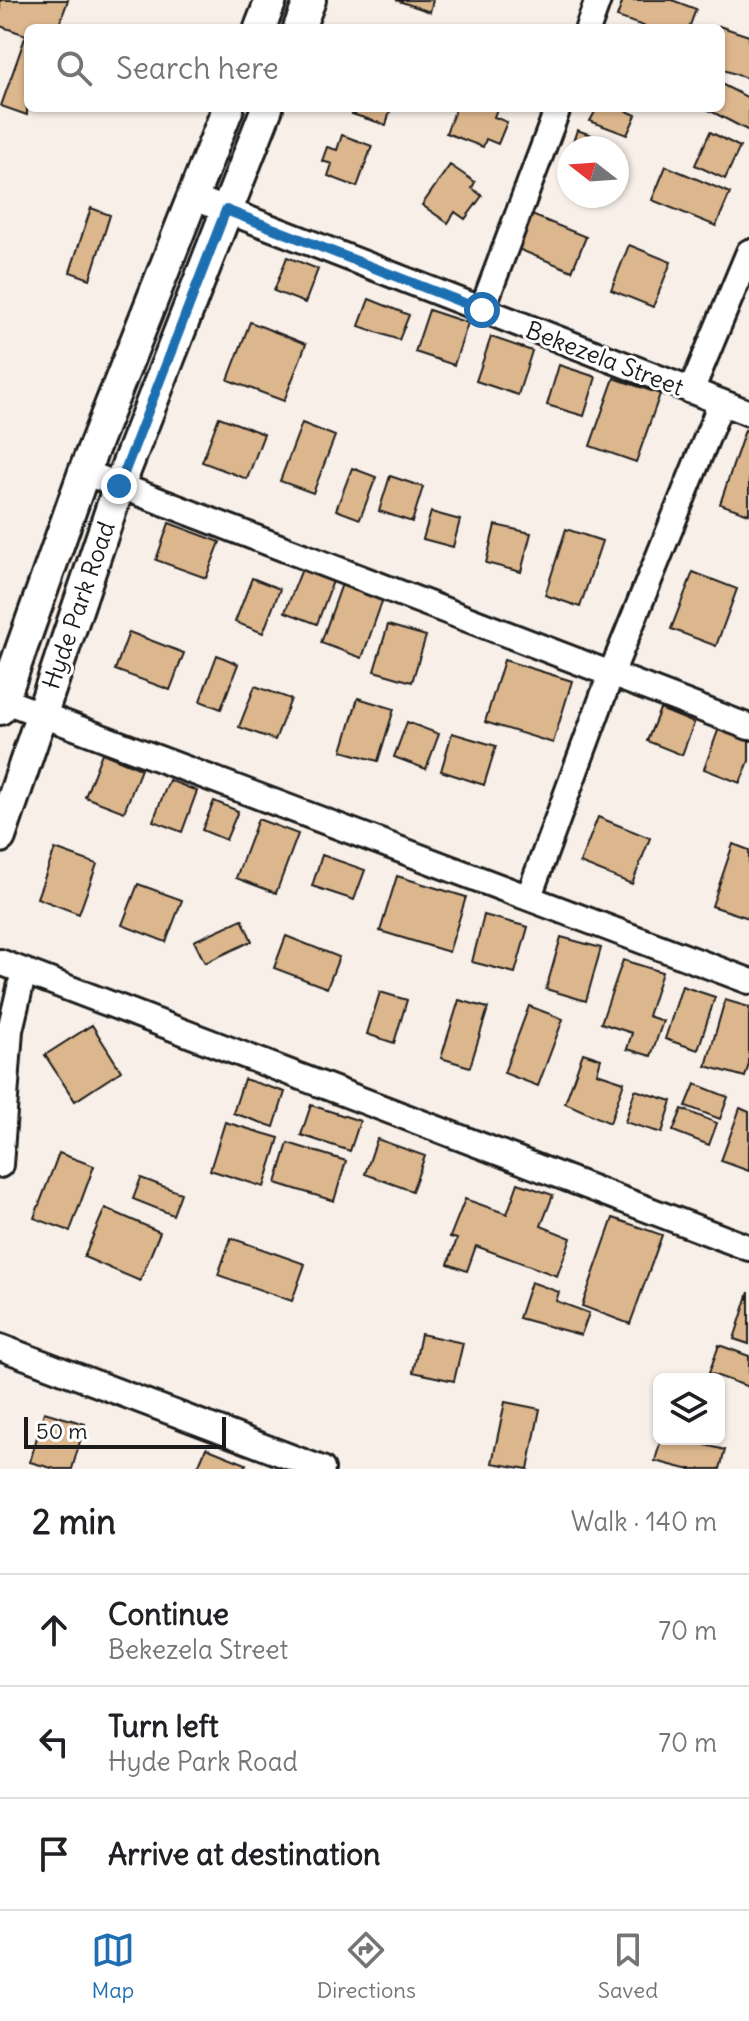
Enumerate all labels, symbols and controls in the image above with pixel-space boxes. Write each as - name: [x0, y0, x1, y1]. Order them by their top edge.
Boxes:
- search box: [24, 24, 725, 112]
- icon: search: [52, 46, 96, 90]
- text: Search here: [116, 49, 279, 87]
- north arrow: [557, 136, 629, 208]
- route start: [464, 292, 500, 328]
- street label: Bekezela Street: [522, 314, 688, 402]
- route end: [101, 468, 137, 504]
- street label: Hyde Park Road: [35, 517, 121, 693]
- map controls: [653, 1373, 725, 1445]
- button: layers: [653, 1373, 725, 1445]
- scale bar: [24, 1413, 226, 1449]
- text: 50 m: [36, 1417, 88, 1445]
- text: 2 min: [32, 1500, 116, 1543]
- text: Walk · 140 m: [571, 1505, 717, 1538]
- text: Continue: [108, 1595, 229, 1633]
- icon: ahead: [32, 1608, 76, 1652]
- text: 70 m: [658, 1614, 717, 1647]
- text: Bekezela Street: [108, 1633, 288, 1666]
- text: Turn left: [108, 1707, 219, 1745]
- icon: left: [32, 1720, 76, 1764]
- text: 70 m: [658, 1726, 717, 1759]
- text: Hyde Park Road: [108, 1745, 298, 1778]
- icon: arrive: [32, 1832, 76, 1876]
- text: Arrive at destination: [108, 1835, 380, 1873]
- tab: Map: [91, 1928, 135, 2004]
- tab: Directions: [317, 1928, 416, 2004]
- tab: Saved: [598, 1928, 658, 2004]

